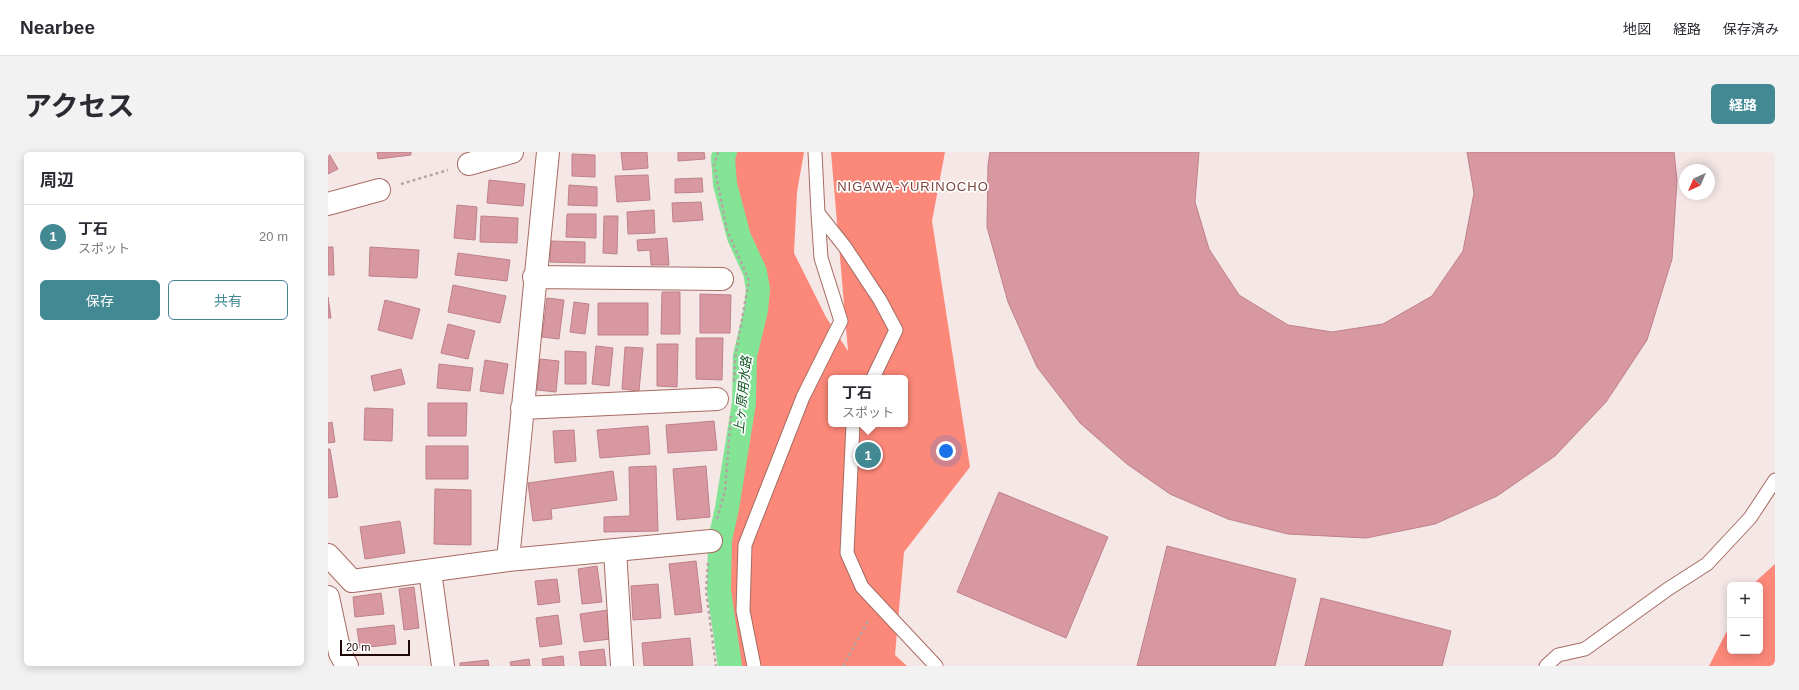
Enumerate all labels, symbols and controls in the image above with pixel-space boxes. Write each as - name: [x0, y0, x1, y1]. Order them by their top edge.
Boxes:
- text: Nearbee: [20, 17, 95, 38]
- text: 地図: [1623, 21, 1651, 37]
- text: 経路: [1673, 21, 1701, 37]
- text: 保存済み: [1723, 21, 1779, 37]
- button: 経路: [1711, 84, 1775, 124]
- text: アクセス: [24, 91, 135, 122]
- north arrow: [1679, 164, 1715, 200]
- text: 周辺: [40, 171, 74, 190]
- district label: NIGAWA-YURINOCHO: [837, 179, 989, 194]
- text: 丁石: [78, 220, 108, 237]
- text: 1: [49, 229, 57, 244]
- text: 20 m: [259, 229, 288, 244]
- text: スポット: [78, 241, 130, 256]
- button: 保存: [40, 280, 160, 320]
- button: 共有: [168, 280, 288, 320]
- water label: 上ヶ原用水路: [731, 354, 754, 435]
- popup: [828, 375, 908, 427]
- text: 丁石: [842, 384, 872, 401]
- text: スポット: [842, 405, 894, 420]
- pin: 1: [855, 440, 881, 470]
- your location: [936, 441, 956, 461]
- map controls: [1727, 582, 1763, 654]
- button: +: [1727, 582, 1763, 618]
- button: −: [1727, 618, 1763, 654]
- scale bar: [340, 638, 410, 657]
- text: 20 m: [346, 641, 370, 653]

